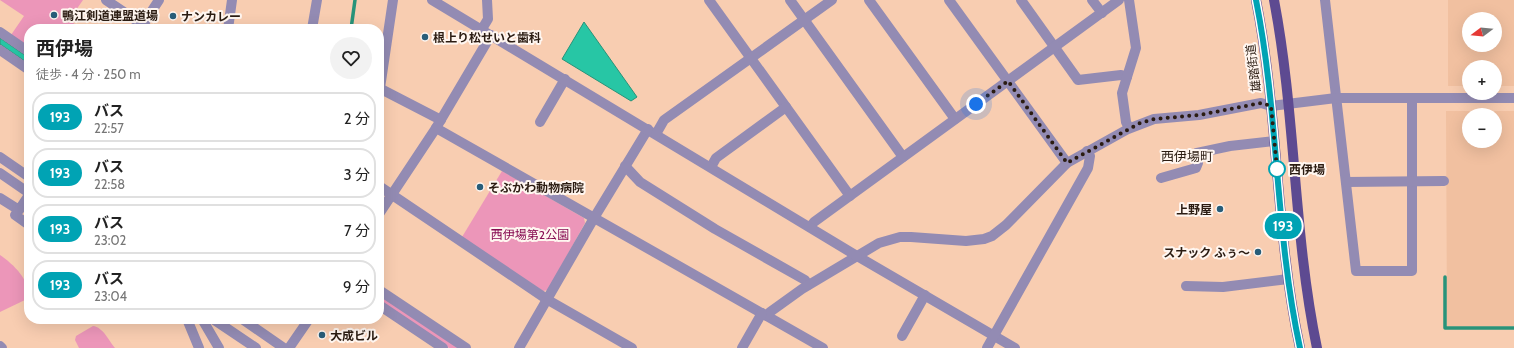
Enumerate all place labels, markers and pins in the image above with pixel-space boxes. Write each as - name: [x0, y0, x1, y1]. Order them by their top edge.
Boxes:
- place label: 鴨江剣道連盟道場: [62, 8, 158, 23]
- place label: ナンカレー: [181, 9, 241, 24]
- marker: 鴨江剣道連盟道場: [49, 10, 59, 20]
- marker: ナンカレー: [168, 11, 178, 21]
- place label: 根上り松せいと歯科: [433, 30, 541, 45]
- marker: 根上り松せいと歯科: [420, 32, 430, 42]
- marker: 西伊場: [1268, 160, 1286, 178]
- place label: 西伊場: [1289, 162, 1325, 177]
- place label: そぶかわ動物病院: [488, 180, 584, 195]
- marker: そぶかわ動物病院: [475, 182, 485, 192]
- place label: 上野屋: [1176, 202, 1212, 217]
- marker: 上野屋: [1215, 204, 1225, 214]
- place label: スナック ふぅ～: [1163, 245, 1250, 260]
- marker: スナック ふぅ～: [1253, 247, 1263, 257]
- place label: 大成ビル: [330, 328, 378, 343]
- marker: 大成ビル: [317, 330, 327, 340]

